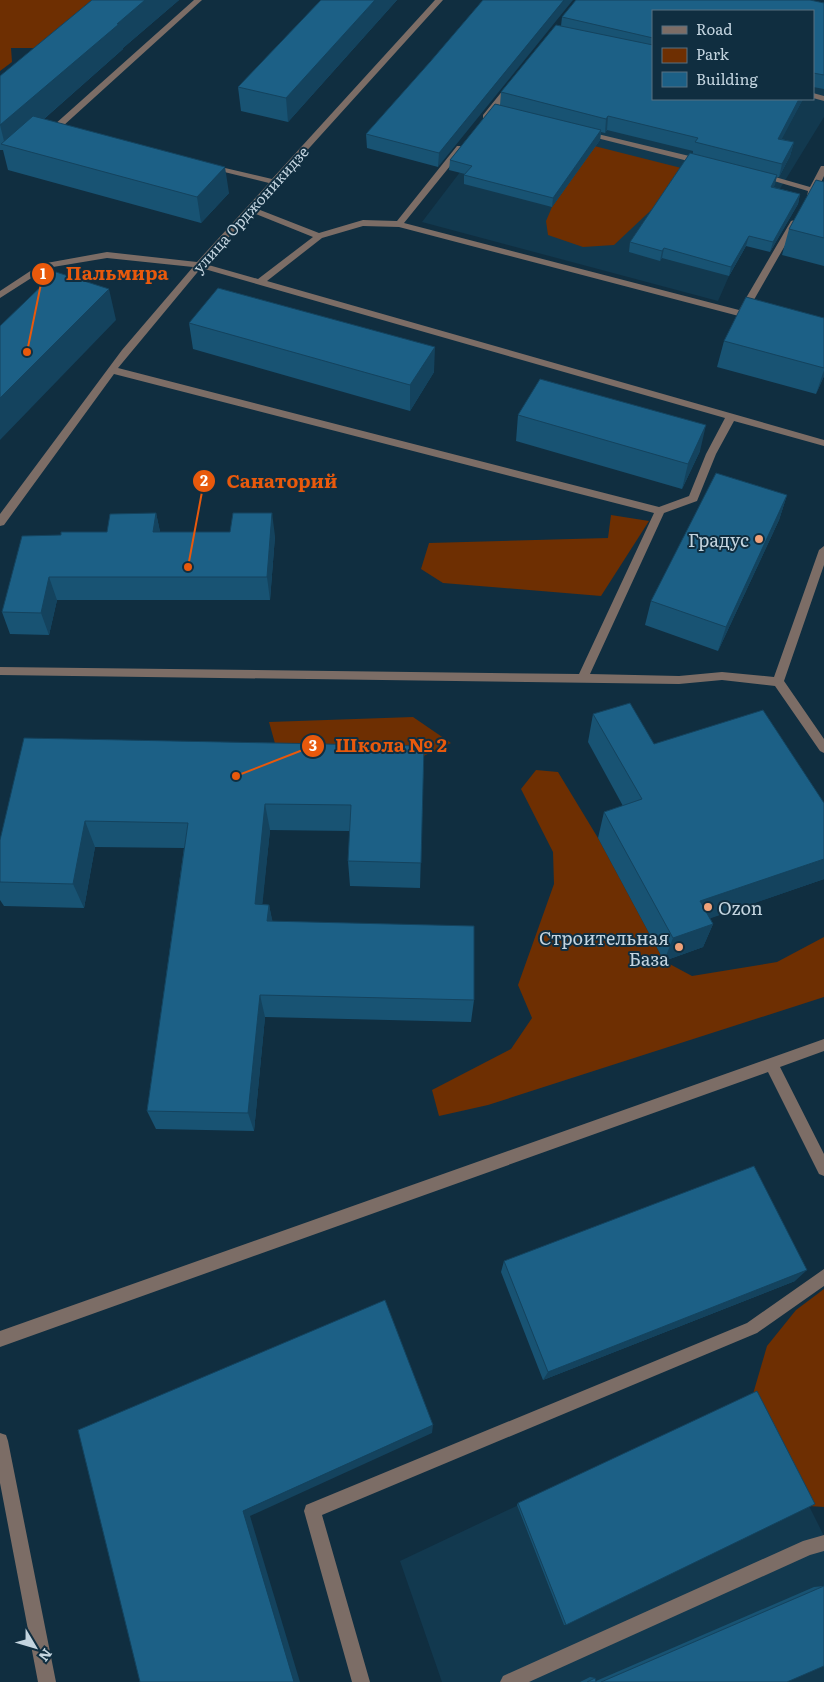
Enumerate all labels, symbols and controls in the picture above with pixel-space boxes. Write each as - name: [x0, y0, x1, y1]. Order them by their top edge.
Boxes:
- legend: [652, 10, 814, 100]
- text: Road: [696, 17, 732, 40]
- text: Park: [696, 42, 730, 65]
- text: Building: [696, 67, 758, 90]
- street label: улица Орджоникидзе: [187, 140, 313, 278]
- callout: Пальмира: [31, 257, 178, 291]
- text: Пальмира: [66, 258, 168, 286]
- text: 1: [40, 261, 46, 284]
- callout: Санаторий: [191, 464, 347, 498]
- text: Санаторий: [226, 466, 338, 494]
- text: 2: [200, 468, 208, 491]
- place label: Градус: [688, 526, 749, 553]
- marker: Градус: [753, 533, 765, 545]
- callout: Школа № 2: [300, 729, 457, 763]
- text: Школа № 2: [335, 730, 447, 758]
- text: 3: [309, 733, 317, 756]
- place label: Ozon: [718, 894, 763, 921]
- marker: Ozon: [702, 901, 714, 913]
- place label: Строительная База: [539, 924, 669, 972]
- marker: Строительная База: [673, 941, 685, 953]
- north arrow: [10, 1622, 60, 1672]
- text: N: [34, 1645, 58, 1667]

